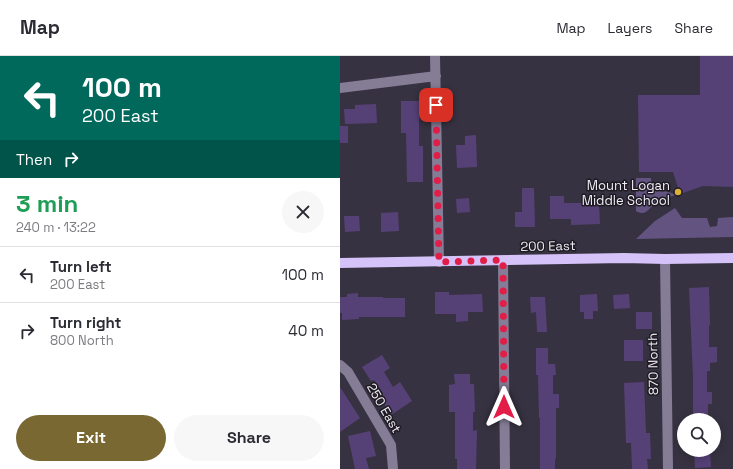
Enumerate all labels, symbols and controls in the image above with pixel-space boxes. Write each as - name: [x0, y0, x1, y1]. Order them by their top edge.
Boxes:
- text: Map: [20, 15, 60, 40]
- text: Map: [556, 19, 586, 37]
- text: Layers: [608, 19, 652, 37]
- text: Share: [674, 19, 713, 37]
- text: 100 m: [82, 69, 162, 105]
- icon: left: [16, 72, 68, 124]
- pin: [419, 88, 453, 122]
- icon: arrive: [425, 94, 447, 116]
- text: 200 East: [82, 104, 159, 127]
- icon: right: [60, 148, 82, 170]
- text: Then: [16, 150, 52, 169]
- place label: Mount Logan Middle School: [582, 177, 670, 209]
- marker: Mount Logan Middle School: [673, 187, 683, 197]
- text: 3 min: [16, 188, 78, 219]
- button: close: [282, 191, 324, 233]
- text: 240 m · 13:22: [16, 219, 96, 236]
- street label: 200 East: [520, 237, 576, 255]
- text: Turn left: [50, 257, 112, 276]
- icon: left: [16, 264, 38, 286]
- text: 100 m: [282, 265, 324, 284]
- text: 200 East: [50, 276, 105, 293]
- text: Turn right: [50, 313, 121, 332]
- icon: right: [16, 320, 38, 342]
- text: 40 m: [288, 321, 324, 340]
- text: 800 North: [50, 332, 114, 349]
- street label: 870 North: [644, 333, 662, 395]
- street label: 250 East: [363, 380, 405, 436]
- position arrow: [483, 386, 525, 428]
- map controls: [677, 413, 721, 457]
- button: search: [677, 413, 721, 457]
- button: Exit: [16, 415, 166, 461]
- button: Share: [174, 415, 324, 461]

